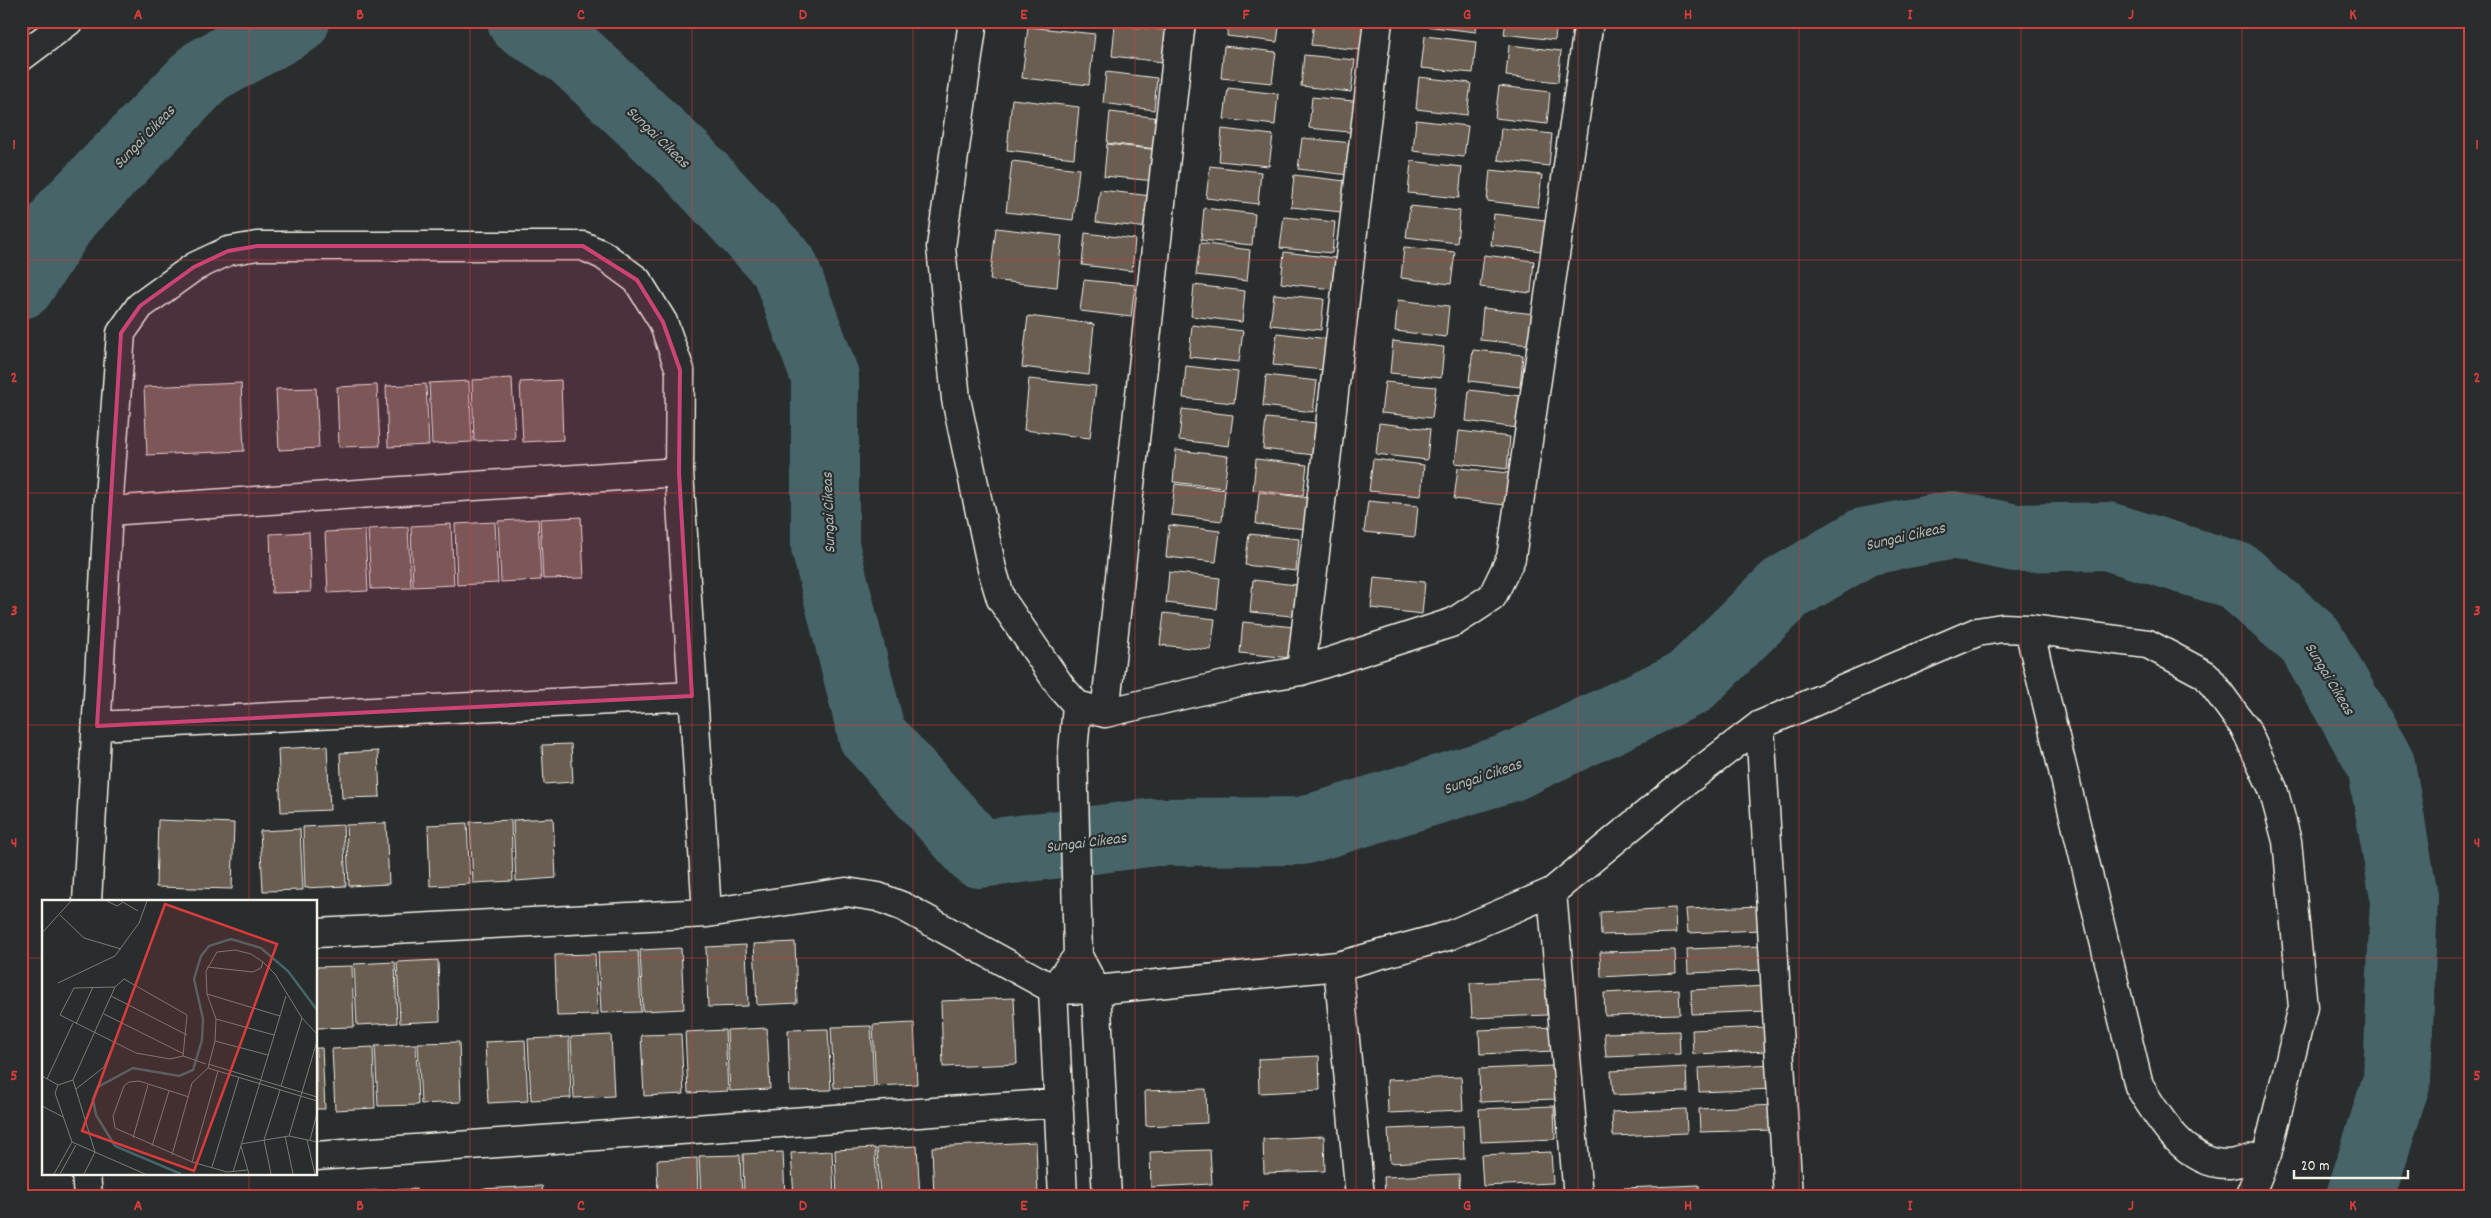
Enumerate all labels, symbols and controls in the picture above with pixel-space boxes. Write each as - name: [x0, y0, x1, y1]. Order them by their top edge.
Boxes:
- text: A: [134, 4, 143, 27]
- text: B: [356, 4, 364, 27]
- text: C: [577, 4, 585, 27]
- text: D: [799, 4, 808, 27]
- text: E: [1020, 4, 1028, 27]
- text: F: [1242, 4, 1250, 27]
- text: G: [1463, 4, 1471, 27]
- text: H: [1684, 4, 1692, 27]
- text: I: [1908, 4, 1914, 27]
- text: J: [2128, 4, 2134, 27]
- text: K: [2349, 4, 2357, 27]
- water label: Sungai Cikeas: [108, 100, 182, 175]
- water label: Sungai Cikeas: [620, 101, 695, 175]
- text: 1: [12, 134, 16, 157]
- text: 1: [2475, 134, 2479, 157]
- text: 2: [11, 367, 18, 390]
- text: 2: [2474, 367, 2481, 390]
- water label: Sungai Cikeas: [817, 471, 842, 554]
- water label: Sungai Cikeas: [1863, 517, 1949, 558]
- text: 3: [10, 600, 18, 623]
- text: 3: [2473, 600, 2481, 623]
- water label: Sungai Cikeas: [2298, 639, 2360, 721]
- water label: Sungai Cikeas: [1441, 753, 1526, 801]
- water label: Sungai Cikeas: [1045, 827, 1129, 860]
- text: 4: [11, 832, 17, 855]
- text: 4: [2474, 832, 2480, 855]
- inset map: [42, 900, 318, 1176]
- text: 5: [10, 1065, 18, 1088]
- text: 5: [2473, 1065, 2481, 1088]
- scale bar: [2294, 1148, 2407, 1180]
- text: 20 m: [2301, 1156, 2329, 1178]
- text: A: [134, 1195, 143, 1218]
- text: B: [356, 1195, 364, 1218]
- text: C: [577, 1195, 585, 1218]
- text: D: [799, 1195, 808, 1218]
- text: E: [1020, 1195, 1028, 1218]
- text: F: [1242, 1195, 1250, 1218]
- text: G: [1463, 1195, 1471, 1218]
- text: H: [1684, 1195, 1692, 1218]
- text: I: [1908, 1195, 1914, 1218]
- text: J: [2128, 1195, 2134, 1218]
- text: K: [2349, 1195, 2357, 1218]

